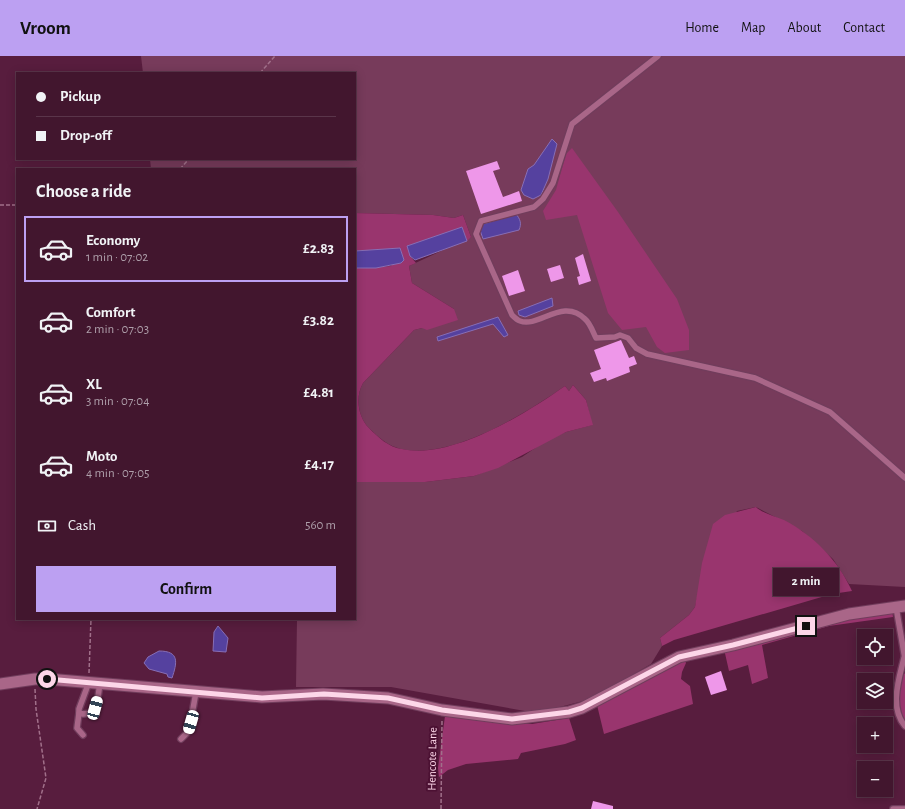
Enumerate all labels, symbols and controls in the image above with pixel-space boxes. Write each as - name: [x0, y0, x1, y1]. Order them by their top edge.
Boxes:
- text: Vroom: [20, 19, 71, 38]
- text: Home: [685, 21, 719, 35]
- text: Map: [741, 21, 765, 35]
- text: About: [787, 21, 821, 35]
- text: Contact: [843, 21, 885, 35]
- text: Pickup: [60, 89, 101, 104]
- text: Drop-off: [60, 128, 112, 143]
- text: Choose a ride: [36, 183, 131, 201]
- icon: car: [38, 231, 74, 267]
- text: Economy: [86, 233, 140, 248]
- text: £2.83: [303, 241, 334, 256]
- text: 1 min · 07:02: [86, 251, 148, 264]
- icon: car: [38, 303, 74, 339]
- text: Comfort: [86, 305, 135, 320]
- text: £3.82: [303, 313, 334, 328]
- text: 2 min · 07:03: [86, 323, 149, 336]
- icon: car: [38, 375, 74, 411]
- text: XL: [86, 377, 102, 392]
- text: £4.81: [304, 385, 334, 400]
- text: 3 min · 07:04: [86, 395, 149, 408]
- icon: car: [38, 447, 74, 483]
- text: Moto: [86, 449, 118, 464]
- text: £4.17: [304, 457, 334, 472]
- text: 4 min · 07:05: [86, 467, 149, 480]
- icon: cash: [36, 515, 58, 537]
- text: Cash: [68, 518, 96, 533]
- text: 560 m: [305, 519, 336, 532]
- button: Confirm: [36, 566, 336, 612]
- callout: 2 min: [773, 568, 839, 596]
- text: 2 min: [792, 575, 820, 588]
- route end: [797, 617, 815, 635]
- map controls: [857, 629, 893, 797]
- button: locate: [857, 629, 893, 665]
- route start: [38, 670, 56, 688]
- button: layers: [857, 673, 893, 709]
- car: [86, 695, 104, 721]
- car: [182, 709, 200, 735]
- button: +: [857, 717, 893, 753]
- street label: Hencote Lane: [425, 727, 439, 791]
- button: −: [857, 761, 893, 797]

